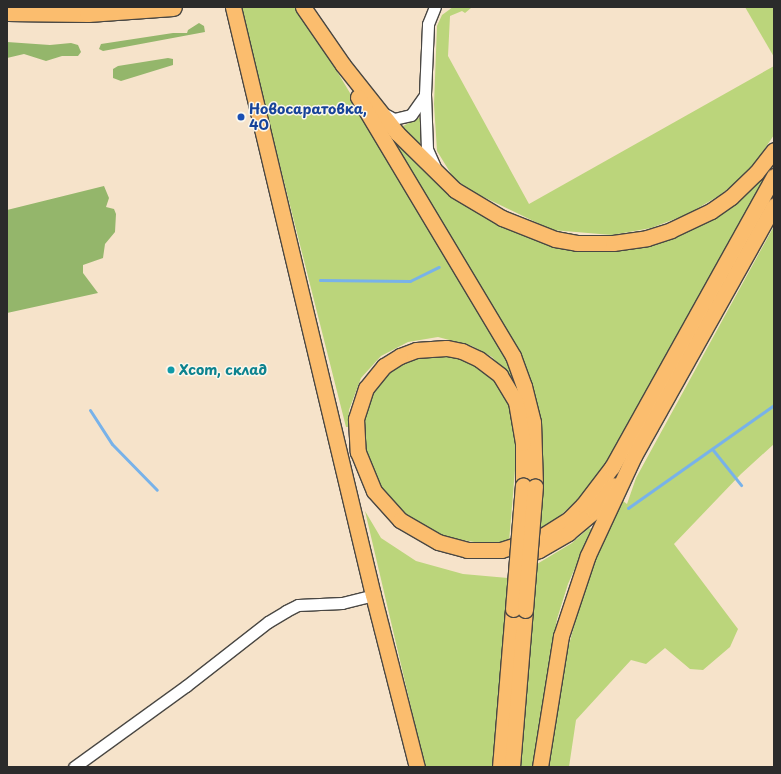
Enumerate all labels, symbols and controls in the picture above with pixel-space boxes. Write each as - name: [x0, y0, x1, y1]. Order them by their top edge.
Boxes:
- place label: Новосаратовка, 40: [249, 101, 367, 134]
- marker: Новосаратовка, 40: [236, 112, 246, 122]
- place label: Xсom, склад: [179, 362, 267, 378]
- marker: Xсom, склад: [166, 365, 176, 375]

